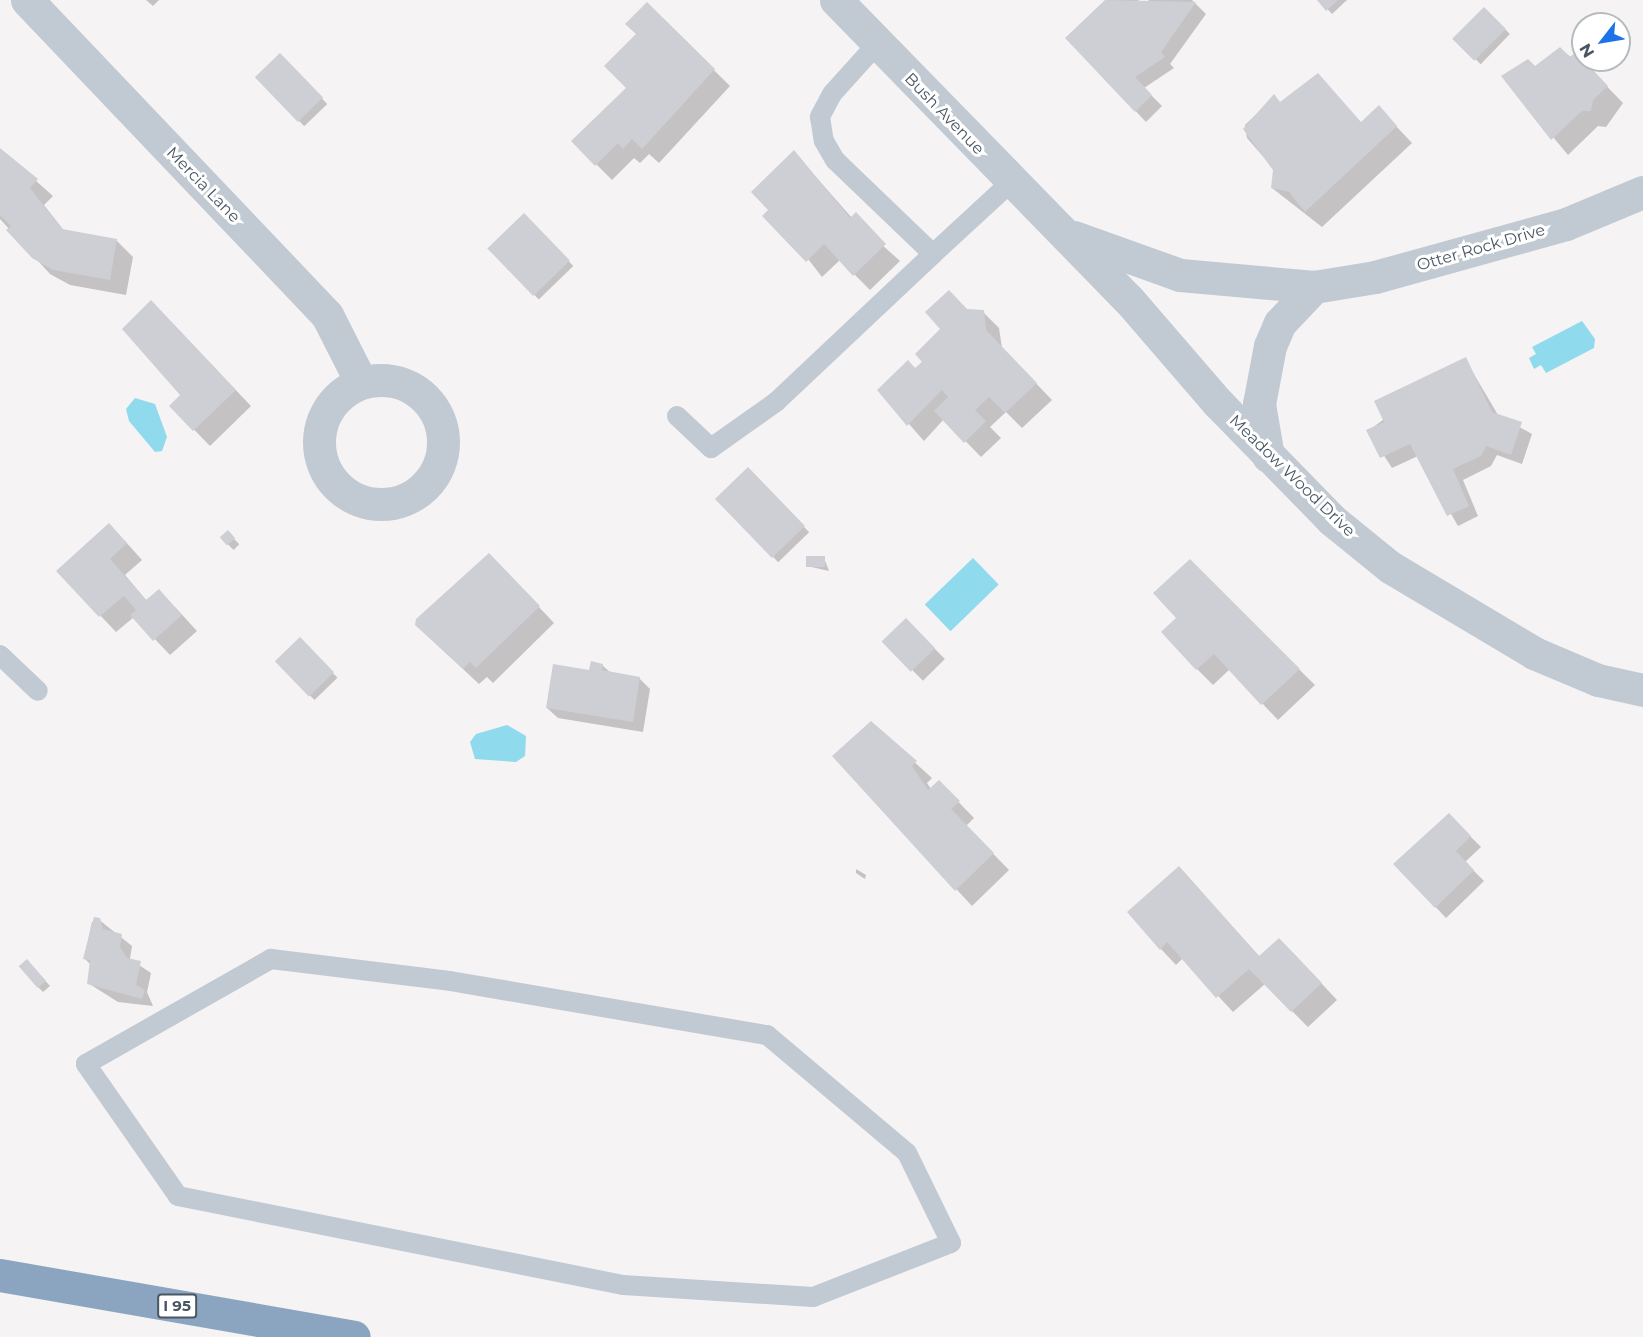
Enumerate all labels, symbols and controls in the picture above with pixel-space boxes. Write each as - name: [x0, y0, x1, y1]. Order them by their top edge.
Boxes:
- north arrow: [1571, 12, 1631, 72]
- text: N: [1575, 40, 1598, 61]
- street label: Bush Avenue: [900, 69, 988, 159]
- street label: Mercia Lane: [162, 143, 244, 227]
- street label: Otter Rock Drive: [1415, 221, 1547, 275]
- street label: Meadow Wood Drive: [1225, 411, 1359, 541]
- road number: I 95: [156, 1294, 198, 1318]

